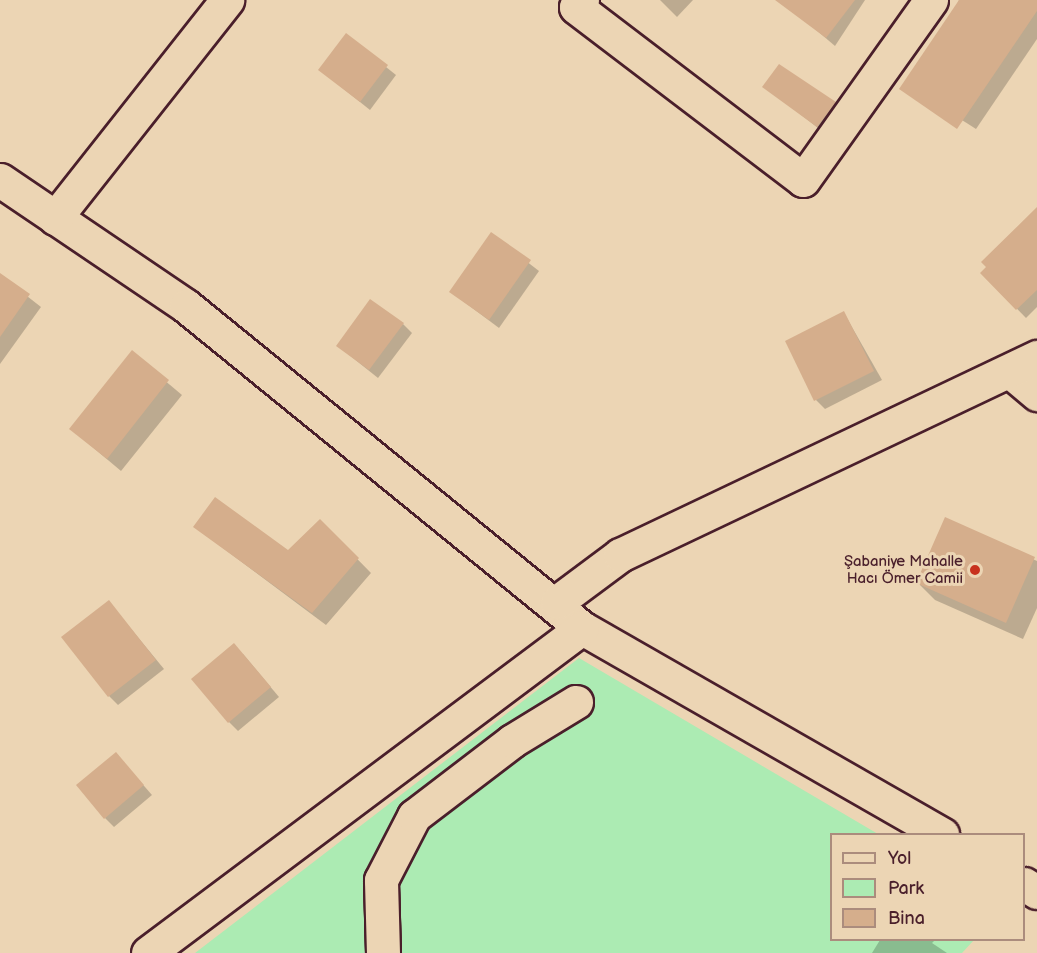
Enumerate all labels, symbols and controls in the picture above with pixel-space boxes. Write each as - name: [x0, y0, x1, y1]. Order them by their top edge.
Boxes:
- place label: Şabaniye Mahalle Hacı Ömer Camii: [844, 552, 963, 587]
- marker: Şabaniye Mahalle Hacı Ömer Camii: [968, 563, 982, 577]
- legend: [830, 833, 1025, 941]
- text: Yol: [888, 848, 911, 869]
- text: Park: [888, 878, 924, 899]
- text: Bina: [888, 908, 925, 929]

